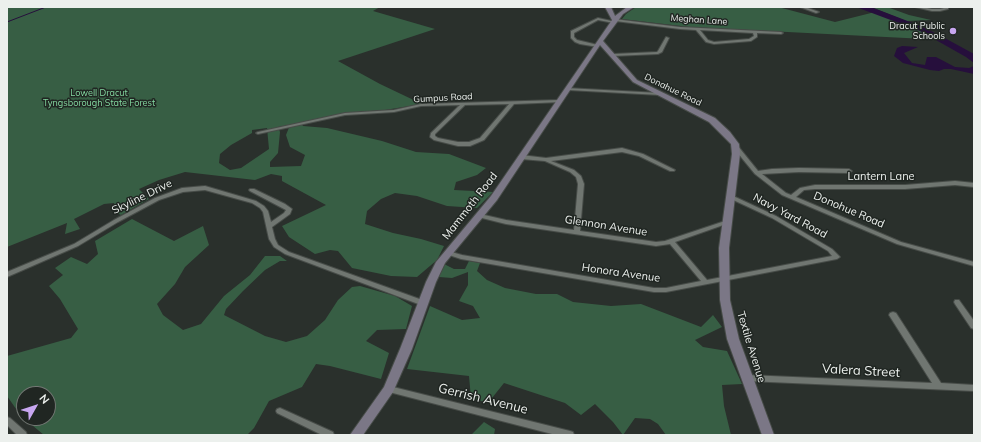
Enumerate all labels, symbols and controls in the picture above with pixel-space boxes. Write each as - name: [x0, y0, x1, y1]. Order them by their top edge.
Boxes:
- street label: Meghan Lane: [670, 13, 728, 27]
- place label: Dracut Public Schools: [889, 21, 945, 42]
- marker: Dracut Public Schools: [948, 26, 958, 36]
- street label: Donahue Road: [643, 71, 703, 109]
- park label: Lowell Dracut Tyngsborough State Forest: [43, 88, 155, 109]
- street label: Gumpus Road: [413, 91, 473, 105]
- street label: Mammoth Road: [440, 170, 500, 242]
- street label: Lantern Lane: [847, 170, 915, 184]
- street label: Skyline Drive: [110, 177, 174, 217]
- street label: Donohue Road: [812, 189, 886, 231]
- street label: Navy Yard Road: [751, 191, 829, 241]
- street label: Glennon Avenue: [564, 213, 648, 239]
- street label: Honora Avenue: [581, 261, 661, 285]
- street label: Textile Avenue: [734, 310, 768, 384]
- street label: Valera Street: [822, 361, 900, 381]
- street label: Gerrish Avenue: [437, 380, 529, 418]
- north arrow: [16, 386, 56, 426]
- text: N: [36, 391, 53, 407]

